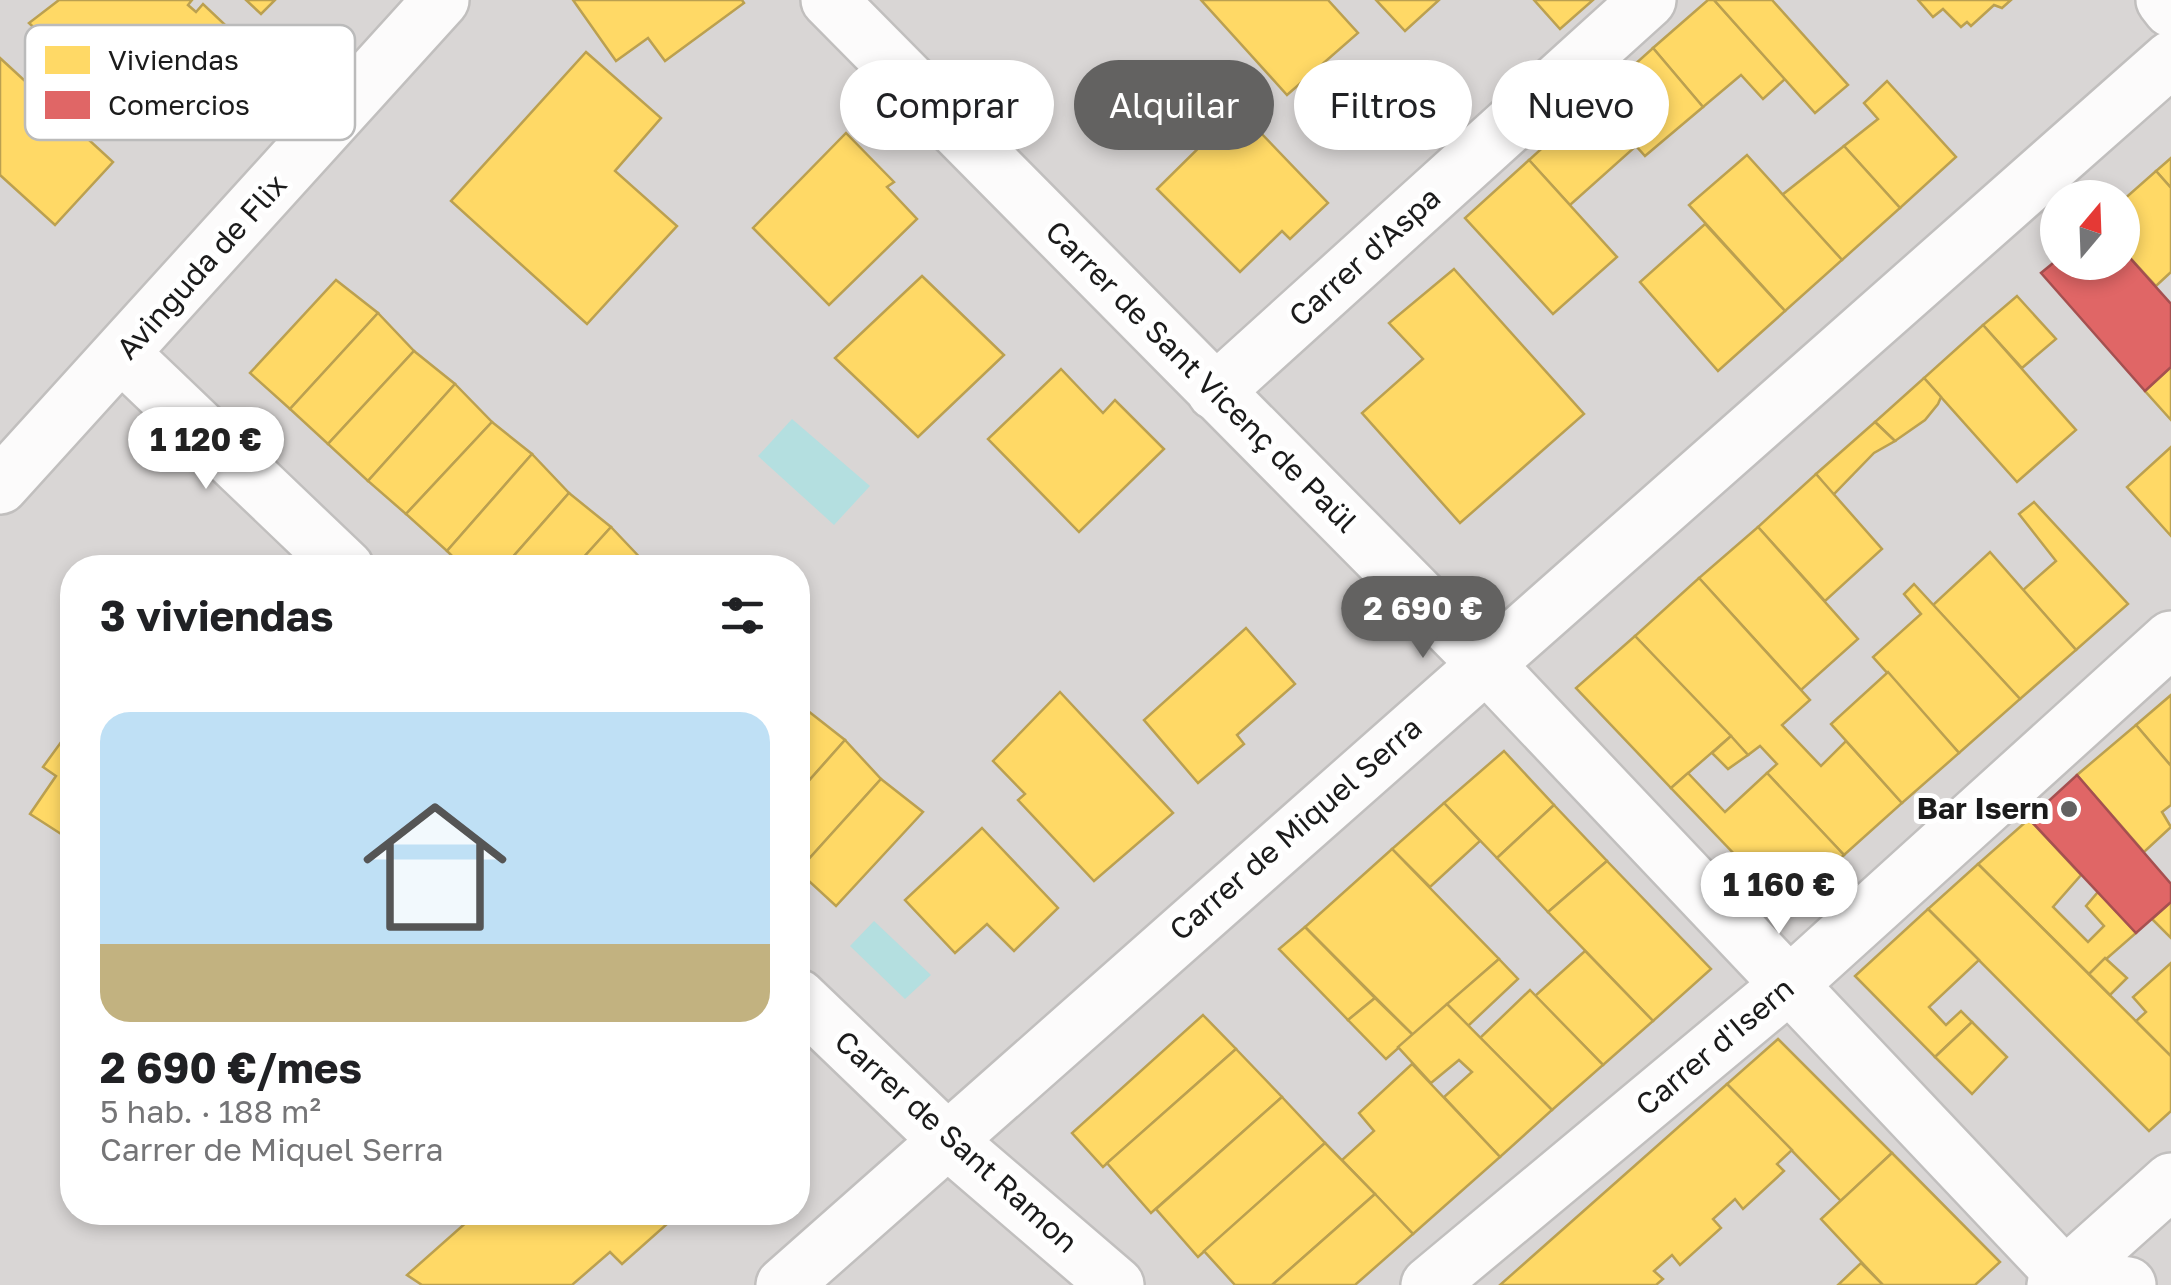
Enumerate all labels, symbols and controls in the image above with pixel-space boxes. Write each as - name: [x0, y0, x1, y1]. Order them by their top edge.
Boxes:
- legend: [25, 25, 355, 140]
- text: Viviendas: [108, 43, 239, 76]
- chip: Comprar: [840, 60, 1054, 150]
- chip: Alquilar: [1074, 60, 1274, 150]
- chip: Filtros: [1294, 60, 1472, 150]
- chip: Nuevo: [1492, 60, 1669, 150]
- text: Comercios: [108, 88, 250, 121]
- street label: Avinguda de Flix: [109, 166, 294, 366]
- street label: Carrer d'Aspa: [1281, 179, 1447, 334]
- north arrow: [2040, 180, 2140, 280]
- map controls: [2040, 180, 2140, 280]
- street label: Carrer de Sant Vicenç de Paül: [1038, 213, 1365, 540]
- pin: 1 120 €: [114, 407, 298, 492]
- text: 1 120 €: [150, 420, 262, 458]
- pin: 2 690 €: [1331, 576, 1515, 661]
- icon: filters: [715, 588, 770, 643]
- text: 2 690 €: [1363, 589, 1483, 627]
- text: 3 viviendas: [100, 590, 333, 640]
- street label: Carrer de Miquel Serra: [1162, 709, 1429, 947]
- icon: home: [345, 777, 525, 957]
- place label: Bar Isern: [1917, 790, 2049, 826]
- marker: Bar Isern: [2058, 798, 2080, 820]
- pin: 1 160 €: [1687, 852, 1871, 937]
- text: 1 160 €: [1723, 865, 1835, 903]
- street label: Carrer d'Isern: [1628, 970, 1801, 1123]
- street label: Carrer de Sant Ramon: [828, 1023, 1085, 1260]
- text: 2 690 €/mes: [100, 1042, 362, 1092]
- text: 5 hab. · 188 m²: [100, 1092, 321, 1130]
- text: Carrer de Miquel Serra: [100, 1130, 443, 1168]

